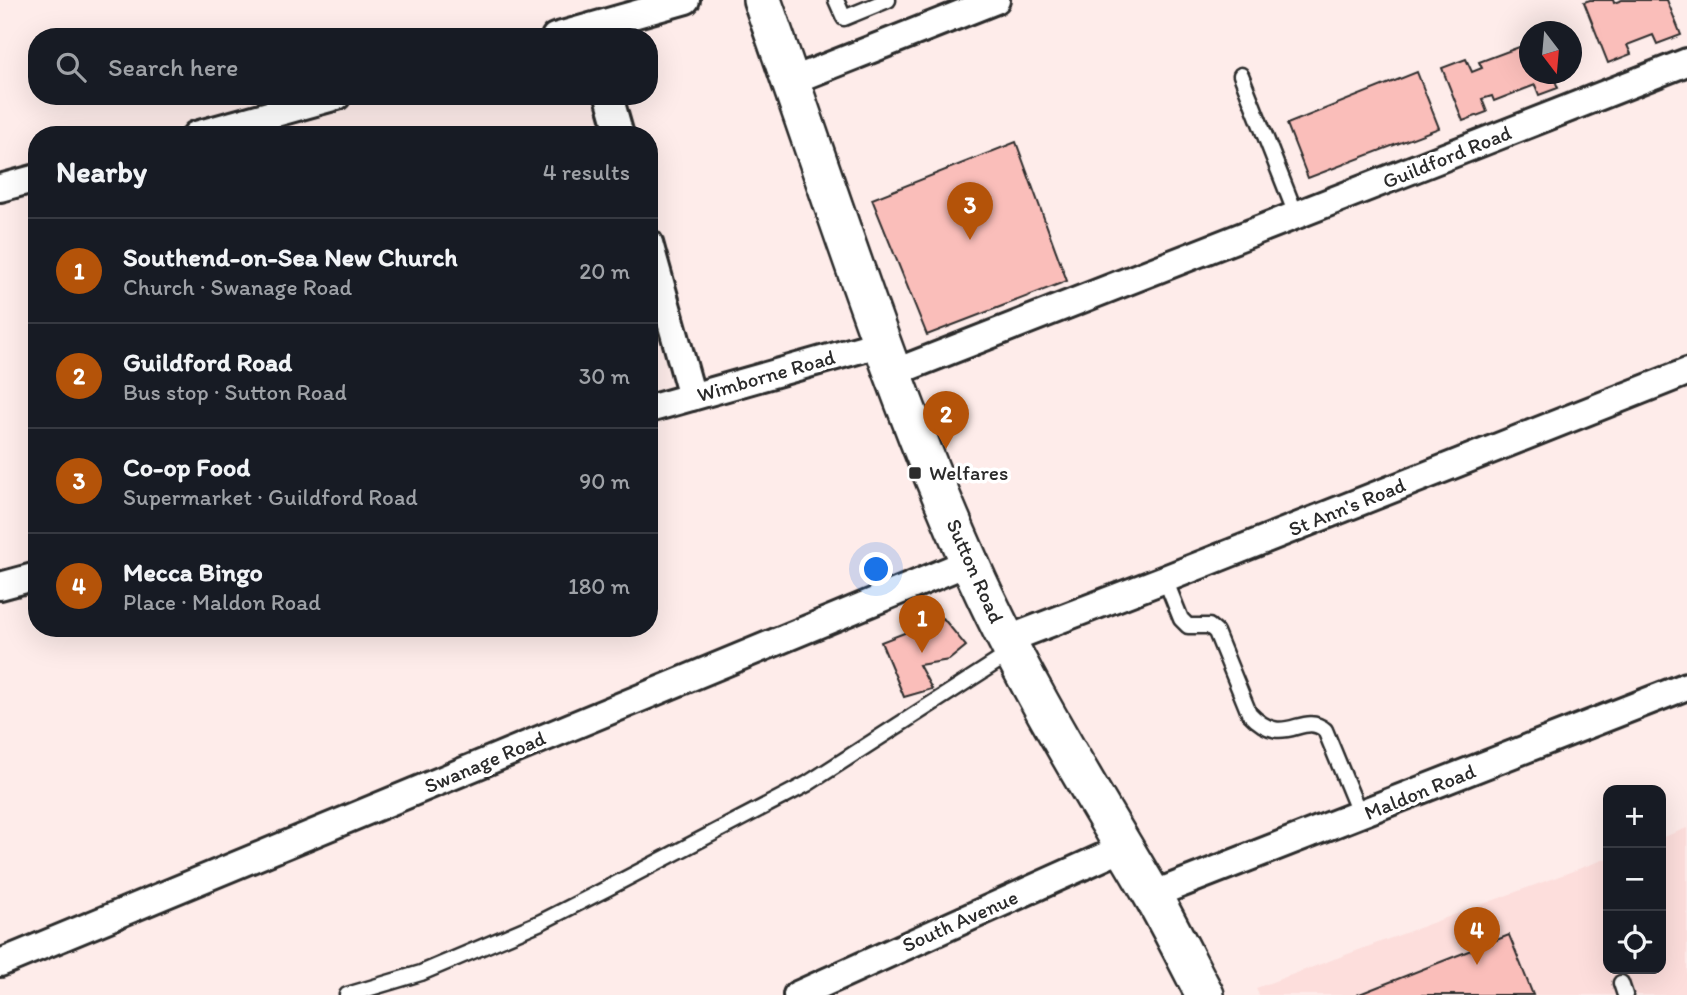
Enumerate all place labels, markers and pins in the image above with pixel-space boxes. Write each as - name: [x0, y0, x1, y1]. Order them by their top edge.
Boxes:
- pin: 3: [947, 182, 993, 240]
- pin: 2: [923, 391, 969, 449]
- place label: Welfares: [929, 460, 1008, 485]
- marker: Welfares: [907, 465, 923, 481]
- pin: 1: [899, 595, 945, 653]
- pin: 4: [1454, 907, 1500, 965]

